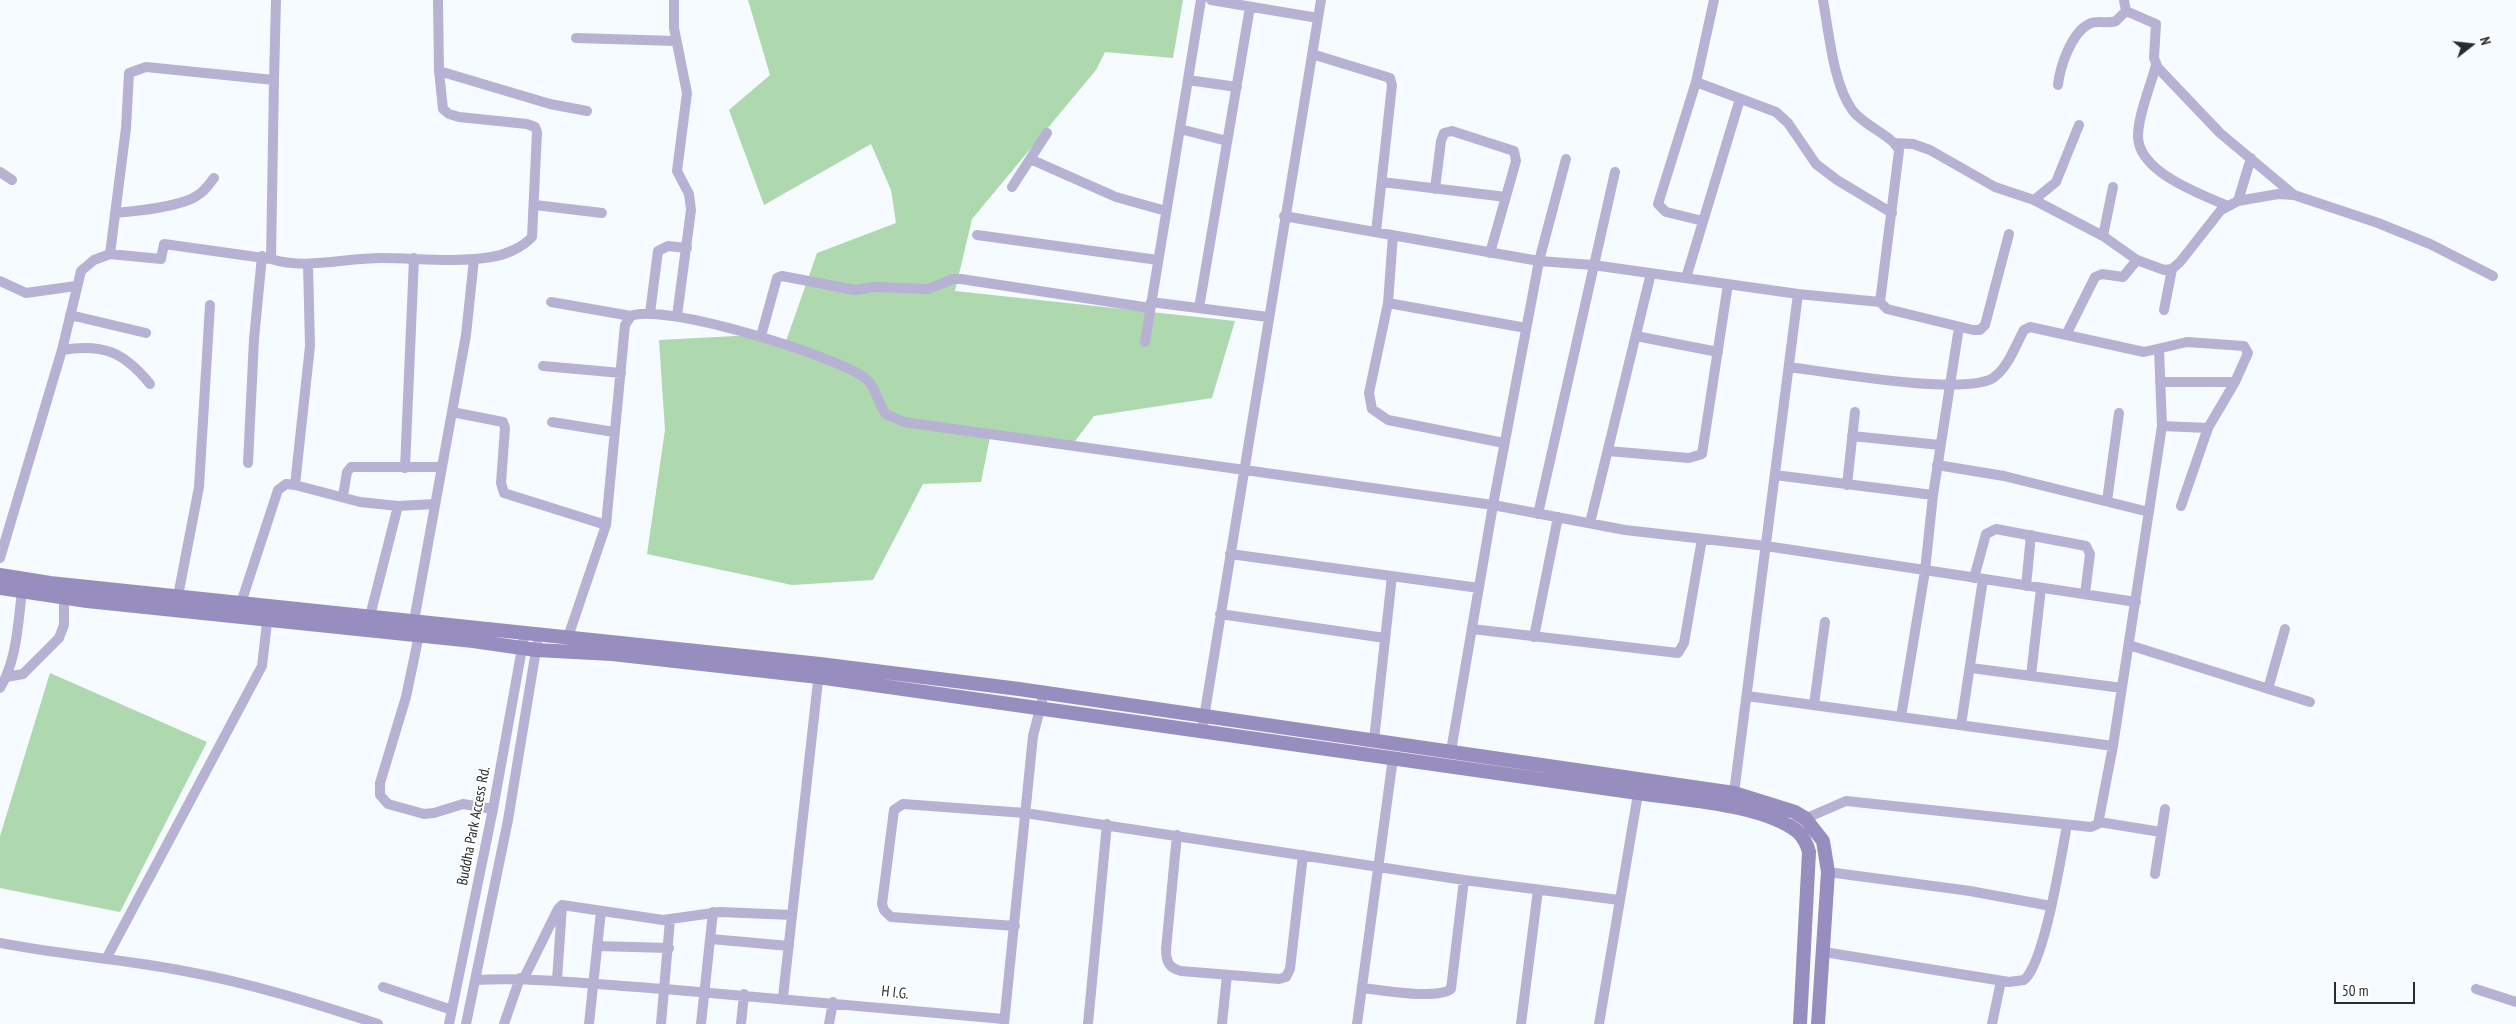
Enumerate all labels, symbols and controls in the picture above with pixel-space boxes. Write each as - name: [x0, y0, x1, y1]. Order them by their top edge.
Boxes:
- north arrow: [2446, 20, 2496, 70]
- text: N: [2476, 35, 2495, 47]
- street label: Buddha Park Access Rd.: [454, 765, 494, 887]
- scale bar: [2336, 972, 2417, 1004]
- text: 50 m: [2342, 981, 2368, 1000]
- street label: H I.G.: [880, 983, 910, 1003]

